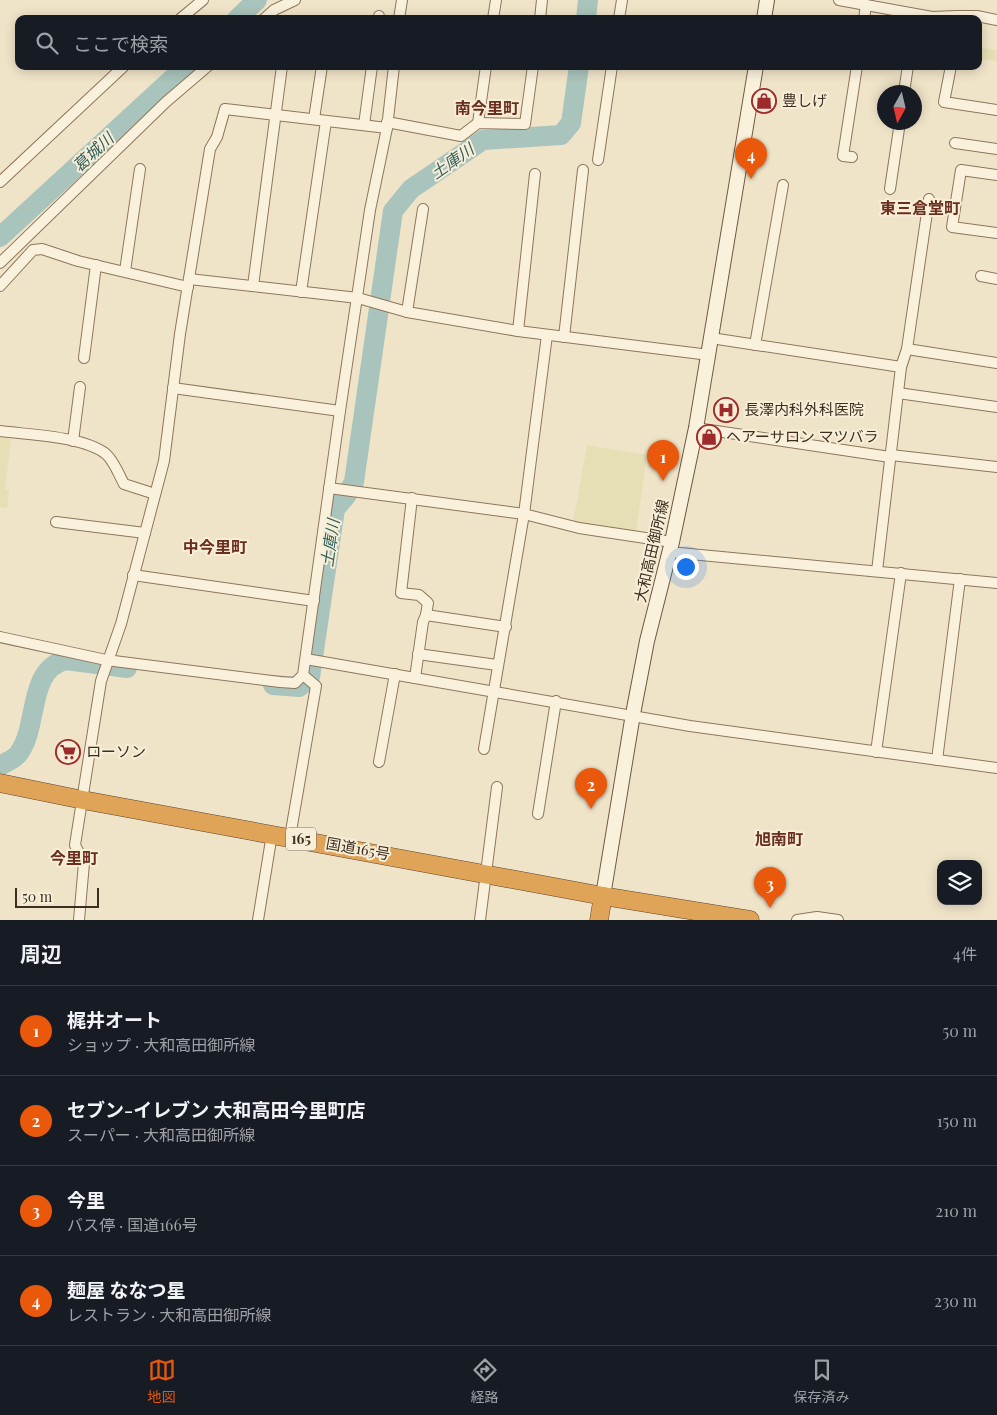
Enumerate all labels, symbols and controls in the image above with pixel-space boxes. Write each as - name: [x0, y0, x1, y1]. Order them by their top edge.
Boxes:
- search box: [15, 15, 982, 70]
- icon: search: [33, 29, 61, 57]
- text: ここで検索: [73, 30, 168, 56]
- north arrow: [877, 85, 922, 130]
- shop icon: 豊しげ: [751, 88, 777, 114]
- place label: 豊しげ: [782, 90, 827, 110]
- district label: 南今里町: [455, 97, 519, 118]
- water label: 葛城川: [68, 126, 119, 176]
- water label: 土庫川: [426, 137, 479, 183]
- pin: 4: [735, 138, 767, 179]
- district label: 東三倉堂町: [880, 197, 960, 218]
- hospital icon: 長澤内科外科医院: [713, 397, 739, 423]
- place label: 長澤内科外科医院: [744, 399, 864, 419]
- shop icon: ヘアーサロン マツバラ: [696, 424, 722, 450]
- place label: ヘアーサロン マツバラ: [726, 426, 879, 446]
- pin: 1: [647, 440, 679, 481]
- street label: 大和高田御所線: [629, 497, 673, 604]
- water label: 土庫川: [316, 516, 344, 568]
- district label: 中今里町: [183, 536, 247, 557]
- your location: [673, 554, 699, 580]
- supermarket icon: ローソン: [55, 739, 81, 765]
- place label: ローソン: [86, 741, 146, 761]
- pin: 2: [575, 768, 607, 809]
- road number: 165: [286, 828, 316, 851]
- district label: 旭南町: [755, 828, 803, 849]
- street label: 国道165号: [325, 833, 392, 863]
- district label: 今里町: [50, 847, 98, 868]
- map controls: [937, 860, 982, 905]
- button: layers: [937, 860, 982, 905]
- pin: 3: [754, 867, 786, 908]
- scale bar: [15, 885, 99, 908]
- text: 50 m: [22, 887, 52, 906]
- text: 周辺: [20, 939, 62, 967]
- text: 4件: [953, 943, 977, 964]
- text: 梶井オート: [67, 1006, 162, 1032]
- text: 1: [33, 1020, 39, 1041]
- text: 50 m: [943, 1020, 977, 1041]
- text: ショップ · 大和高田御所線: [67, 1034, 255, 1055]
- text: セブン-イレブン 大和高田今里町店: [67, 1096, 366, 1122]
- text: 2: [32, 1110, 40, 1131]
- text: 150 m: [937, 1110, 977, 1131]
- text: スーパー · 大和高田御所線: [67, 1124, 255, 1145]
- text: 今里: [67, 1186, 105, 1212]
- text: 3: [32, 1200, 40, 1221]
- text: 210 m: [936, 1200, 977, 1221]
- text: バス停 · 国道166号: [67, 1214, 198, 1235]
- text: 麺屋 ななつ星: [67, 1276, 185, 1302]
- text: 4: [32, 1290, 40, 1311]
- text: 230 m: [934, 1290, 977, 1311]
- text: レストラン · 大和高田御所線: [67, 1304, 271, 1325]
- tab: 地図: [148, 1356, 176, 1406]
- tab: 経路: [471, 1356, 499, 1406]
- tab: 保存済み: [794, 1356, 850, 1406]

